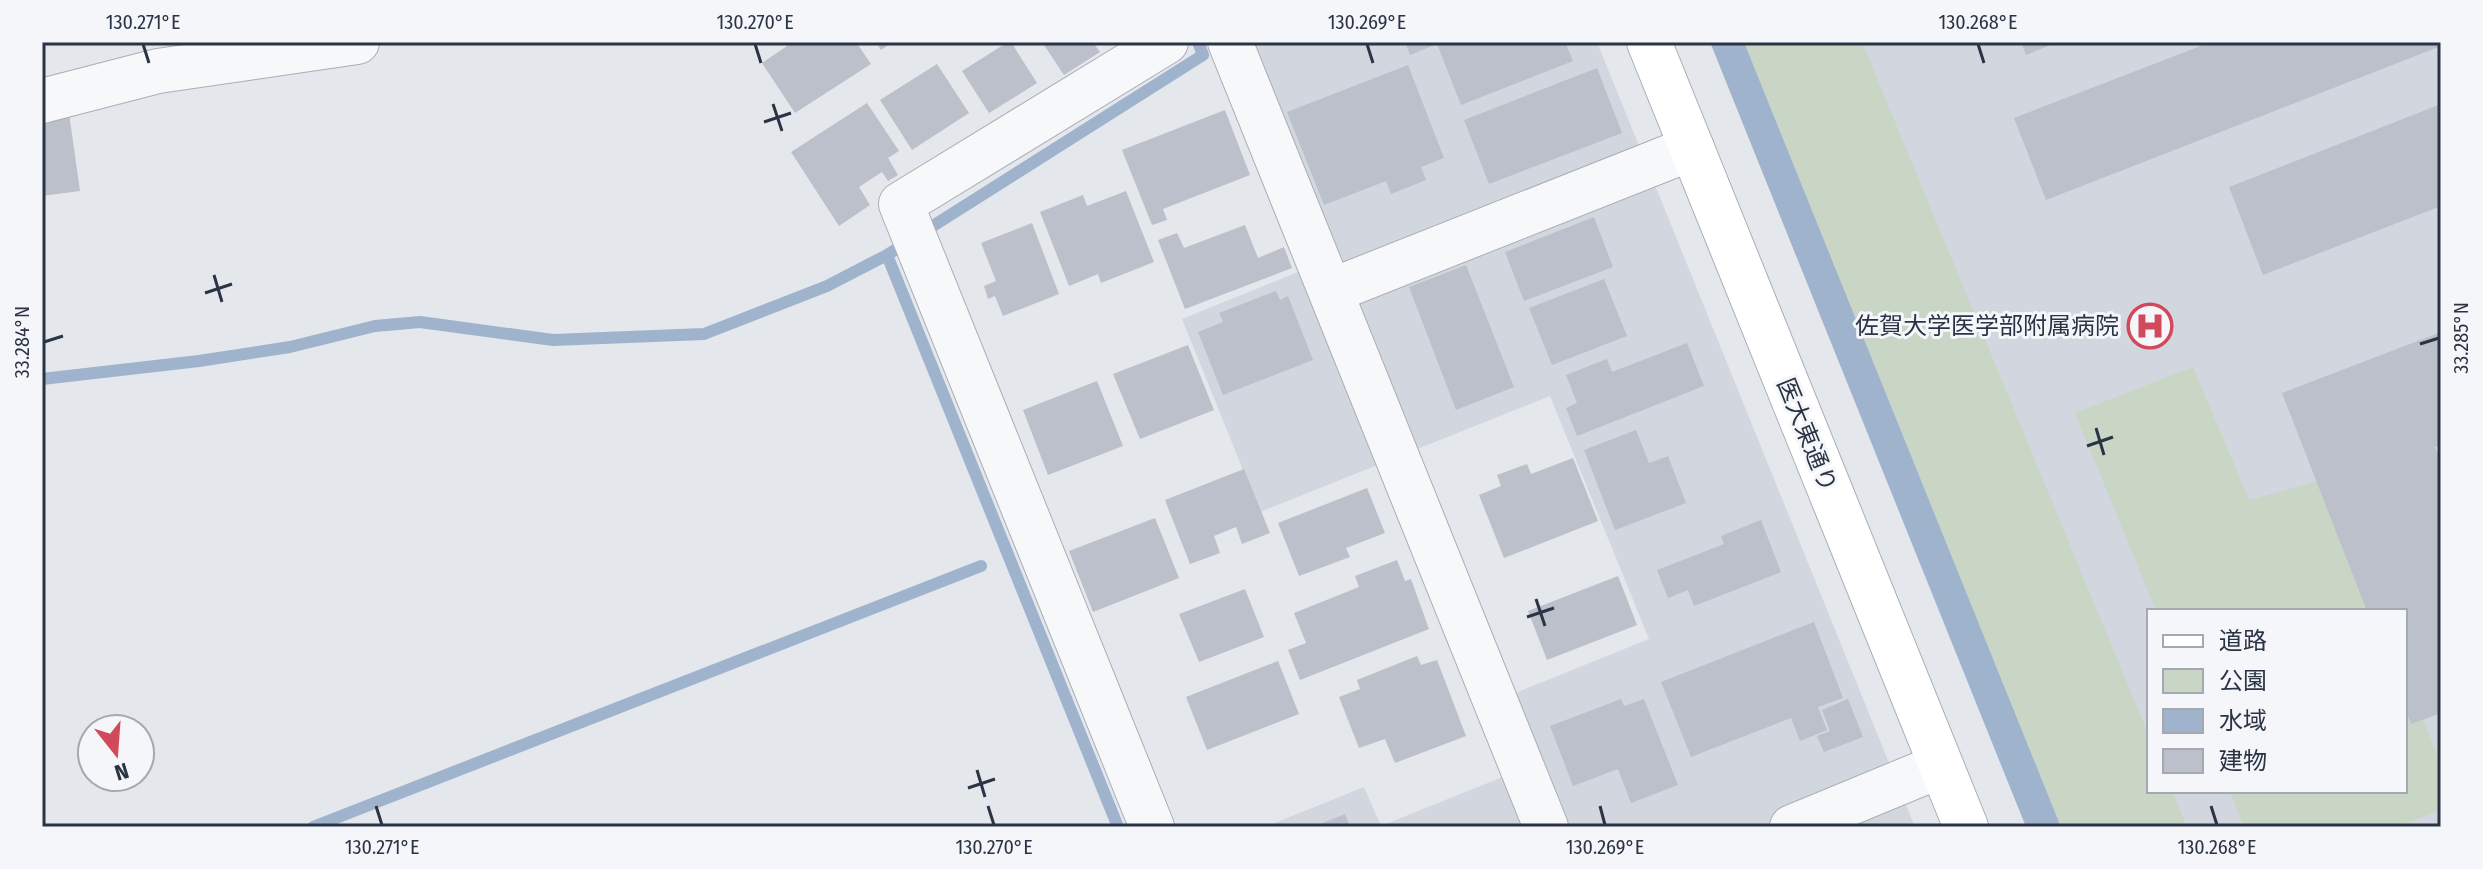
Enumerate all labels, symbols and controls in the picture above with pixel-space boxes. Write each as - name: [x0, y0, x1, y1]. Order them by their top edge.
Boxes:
- text: 130.271°E: [106, 10, 180, 34]
- text: 130.270°E: [716, 10, 794, 34]
- text: 130.269°E: [1328, 10, 1406, 34]
- text: 130.268°E: [1939, 10, 2017, 34]
- hospital icon: 佐賀大学医学部附属病院: [2126, 302, 2174, 350]
- text: 33.285°N: [2449, 302, 2473, 374]
- text: 33.284°N: [10, 306, 34, 378]
- place label: 佐賀大学医学部附属病院: [1855, 312, 2119, 340]
- street label: 医大東通り: [1772, 374, 1842, 496]
- legend: [2147, 609, 2407, 793]
- text: 道路: [2219, 627, 2267, 655]
- text: 公園: [2219, 667, 2267, 695]
- text: 水域: [2219, 707, 2267, 735]
- north arrow: [76, 713, 156, 793]
- text: 建物: [2219, 747, 2267, 775]
- text: N: [111, 757, 132, 786]
- text: 130.271°E: [345, 835, 419, 859]
- text: 130.270°E: [955, 835, 1033, 859]
- text: 130.269°E: [1566, 835, 1644, 859]
- text: 130.268°E: [2178, 835, 2256, 859]

